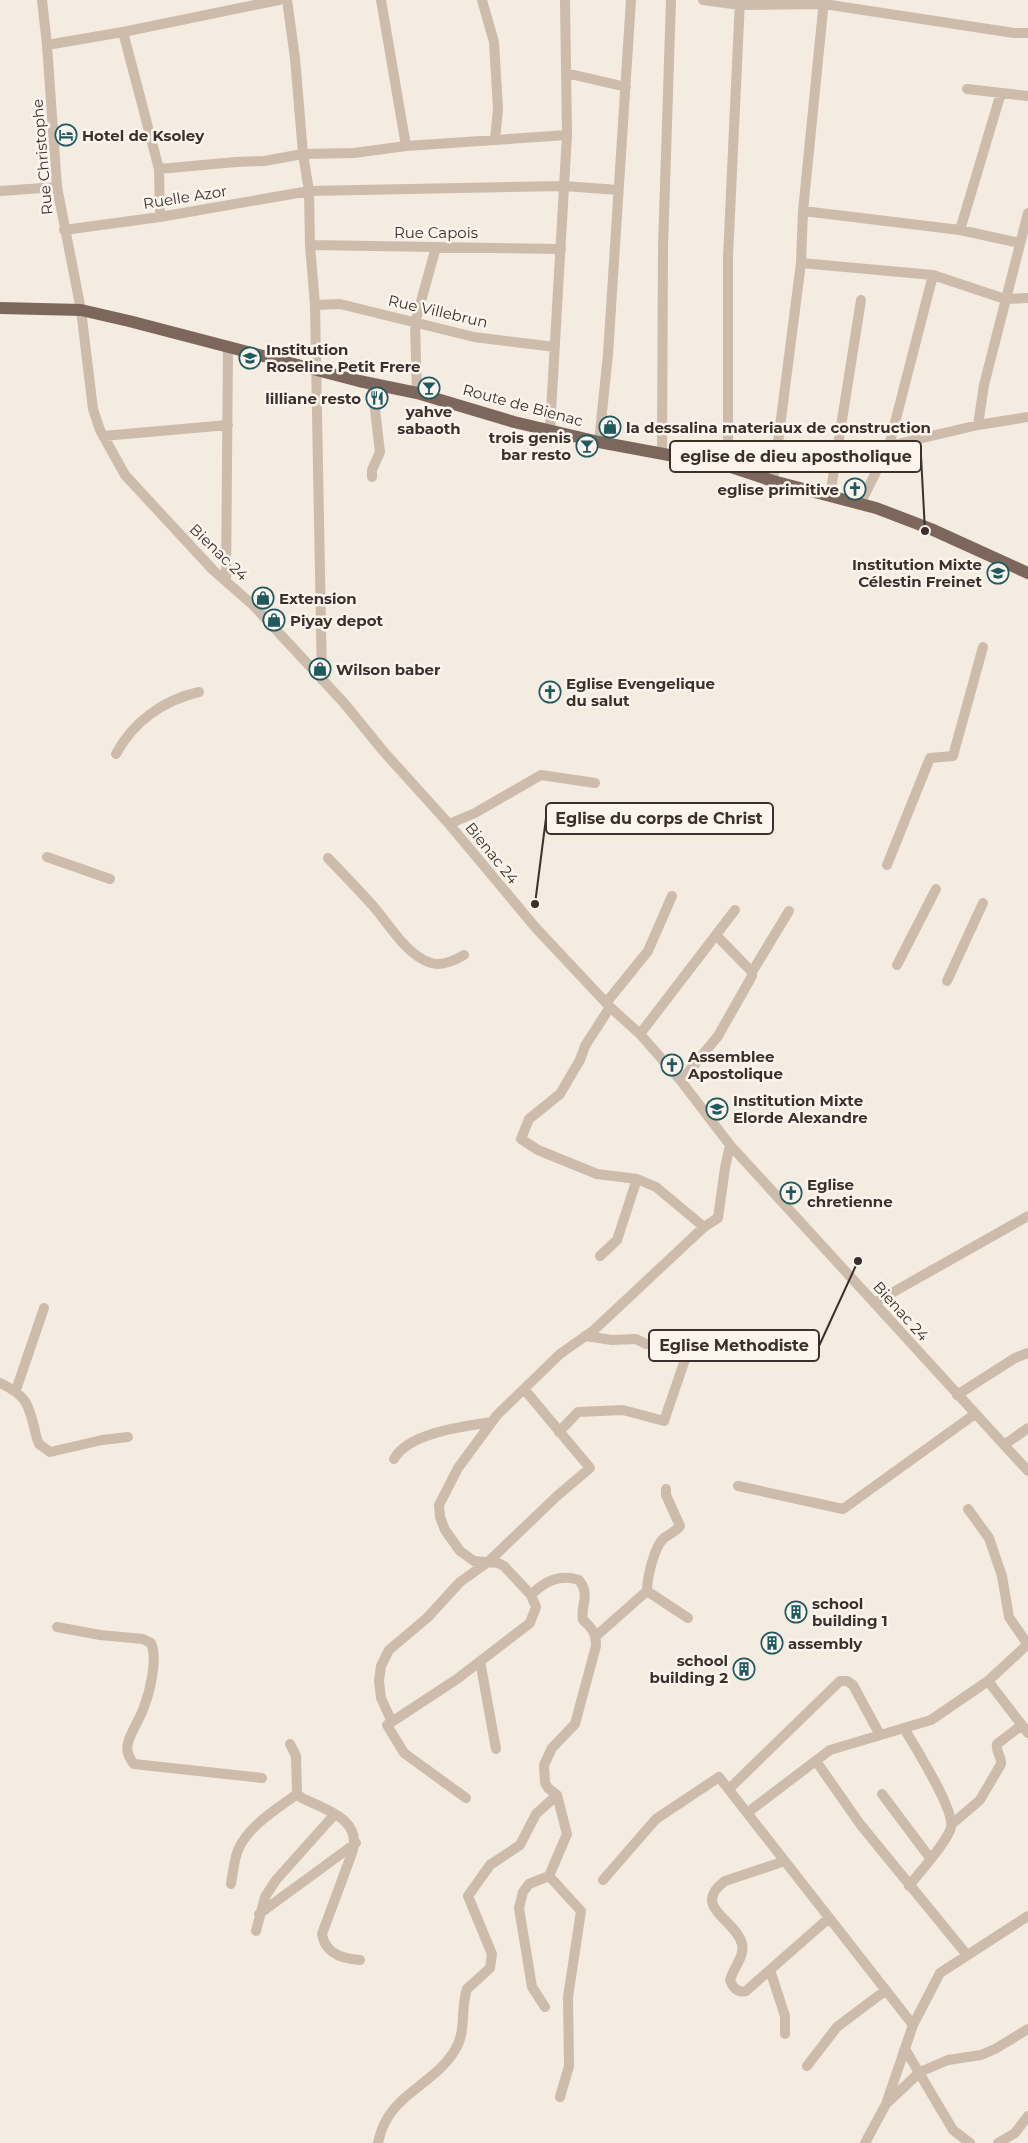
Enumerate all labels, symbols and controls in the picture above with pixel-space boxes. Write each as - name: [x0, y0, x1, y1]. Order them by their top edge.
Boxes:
- street label: Rue Christophe: [27, 98, 57, 216]
- hotel icon: Hotel de Ksoley: [54, 123, 78, 147]
- place label: Hotel de Ksoley: [82, 126, 205, 145]
- street label: Ruelle Azor: [142, 181, 228, 213]
- street label: Rue Capois: [394, 223, 478, 242]
- street label: Rue Villebrun: [386, 290, 490, 332]
- place label: Institution Roseline Petit Frere: [266, 340, 421, 376]
- school or university icon: Institution Roseline Petit Frere: [238, 346, 262, 370]
- bar icon: yahve sabaoth: [417, 376, 441, 400]
- street label: Route de Bienac: [461, 380, 585, 430]
- restaurant icon: lilliane resto: [365, 386, 389, 410]
- place label: lilliane resto: [265, 389, 361, 408]
- place label: yahve sabaoth: [397, 402, 461, 438]
- shop icon: la dessalina materiaux de construction: [598, 415, 622, 439]
- place label: la dessalina materiaux de construction: [626, 418, 931, 437]
- place label: trois genis bar resto: [489, 428, 571, 464]
- bar icon: trois genis bar resto: [575, 434, 599, 458]
- callout: eglise de dieu apostholique: [670, 441, 921, 472]
- text: eglise de dieu apostholique: [680, 447, 912, 466]
- church icon: eglise primitive: [843, 477, 867, 501]
- place label: eglise primitive: [718, 480, 839, 499]
- street label: Bienac 24: [186, 520, 252, 585]
- place label: Institution Mixte Célestin Freinet: [852, 555, 982, 591]
- school or university icon: Institution Mixte Célestin Freinet: [986, 561, 1010, 585]
- shop icon: Extension: [251, 586, 275, 610]
- place label: Extension: [279, 589, 357, 608]
- shop icon: Piyay depot: [262, 608, 286, 632]
- place label: Piyay depot: [290, 611, 383, 630]
- shop icon: Wilson baber: [308, 657, 332, 681]
- place label: Wilson baber: [336, 660, 441, 679]
- place label: Eglise Evengelique du salut: [566, 674, 715, 710]
- church icon: Eglise Evengelique du salut: [538, 680, 562, 704]
- callout: Eglise du corps de Christ: [546, 803, 773, 834]
- text: Eglise du corps de Christ: [555, 809, 763, 828]
- street label: Bienac 24: [461, 818, 523, 888]
- place label: Assemblee Apostolique: [687, 1047, 783, 1083]
- church icon: Assemblee Apostolique: [660, 1053, 684, 1077]
- place label: Institution Mixte Elorde Alexandre: [733, 1091, 868, 1127]
- school or university icon: Institution Mixte Elorde Alexandre: [705, 1097, 729, 1121]
- place label: Eglise chretienne: [807, 1175, 893, 1211]
- church icon: Eglise chretienne: [779, 1181, 803, 1205]
- street label: Bienac 24: [869, 1277, 933, 1345]
- callout: Eglise Methodiste: [649, 1330, 819, 1361]
- text: Eglise Methodiste: [659, 1336, 809, 1355]
- place label: school building 1: [812, 1594, 888, 1630]
- building icon: school building 1: [784, 1600, 808, 1624]
- building icon: assembly: [760, 1631, 784, 1655]
- place label: assembly: [788, 1634, 863, 1653]
- place label: school building 2: [649, 1651, 728, 1687]
- building icon: school building 2: [732, 1657, 756, 1681]

